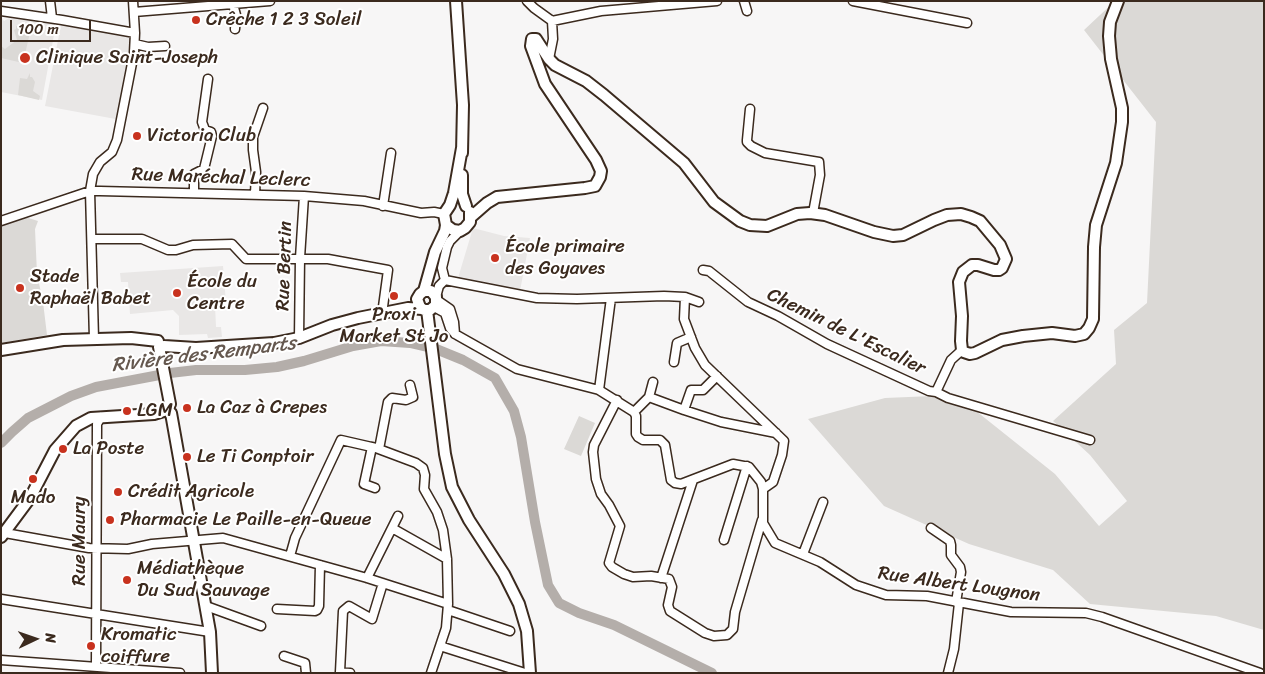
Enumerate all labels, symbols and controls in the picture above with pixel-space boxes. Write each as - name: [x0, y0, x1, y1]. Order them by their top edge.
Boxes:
- place label: Crêche 1 2 3 Soleil: [206, 9, 361, 31]
- scale bar: [12, 10, 94, 42]
- marker: Crêche 1 2 3 Soleil: [190, 14, 202, 26]
- text: 100 m: [18, 16, 59, 42]
- place label: Clinique Saint-Joseph: [36, 47, 218, 69]
- marker: Clinique Saint-Joseph: [18, 51, 32, 65]
- place label: Victoria Club: [147, 125, 256, 147]
- marker: Victoria Club: [131, 130, 143, 142]
- street label: Rue Maréchal Leclerc: [131, 163, 311, 193]
- street label: Rue Bertin: [272, 221, 298, 311]
- place label: École primaire des Goyaves: [505, 236, 625, 280]
- marker: École primaire des Goyaves: [489, 252, 501, 264]
- place label: Stade Raphaël Babet: [30, 266, 151, 310]
- place label: École du Centre: [187, 271, 257, 315]
- marker: Stade Raphaël Babet: [14, 282, 26, 294]
- street label: Chemin de L'Escalier: [763, 284, 929, 380]
- marker: École du Centre: [171, 287, 183, 299]
- marker: Proxi Market St Jo: [388, 290, 400, 302]
- place label: Proxi Market St Jo: [339, 304, 449, 348]
- water label: Rivière des Remparts: [110, 332, 298, 378]
- place label: La Caz à Crepes: [197, 397, 327, 419]
- place label: LGM: [137, 400, 173, 422]
- marker: La Caz à Crepes: [181, 402, 193, 414]
- marker: LGM: [121, 405, 133, 417]
- place label: La Poste: [73, 438, 144, 460]
- marker: La Poste: [57, 443, 69, 455]
- place label: Le Ti Conptoir: [197, 446, 313, 468]
- marker: Le Ti Conptoir: [181, 451, 193, 463]
- marker: Mado: [27, 473, 39, 485]
- place label: Crédit Agricole: [128, 481, 254, 503]
- marker: Crédit Agricole: [112, 486, 124, 498]
- place label: Mado: [11, 487, 55, 509]
- street label: Rue Maury: [69, 496, 91, 586]
- place label: Pharmacie Le Paille-en-Queue: [120, 509, 371, 531]
- marker: Pharmacie Le Paille-en-Queue: [104, 514, 116, 526]
- place label: Médiathèque Du Sud Sauvage: [137, 558, 270, 602]
- street label: Rue Albert Lougnon: [876, 562, 1042, 608]
- marker: Médiathèque Du Sud Sauvage: [121, 574, 133, 586]
- north arrow: [10, 614, 60, 664]
- place label: Kromatic coiffure: [101, 624, 177, 668]
- text: N: [38, 633, 63, 644]
- marker: Kromatic coiffure: [85, 640, 97, 652]

